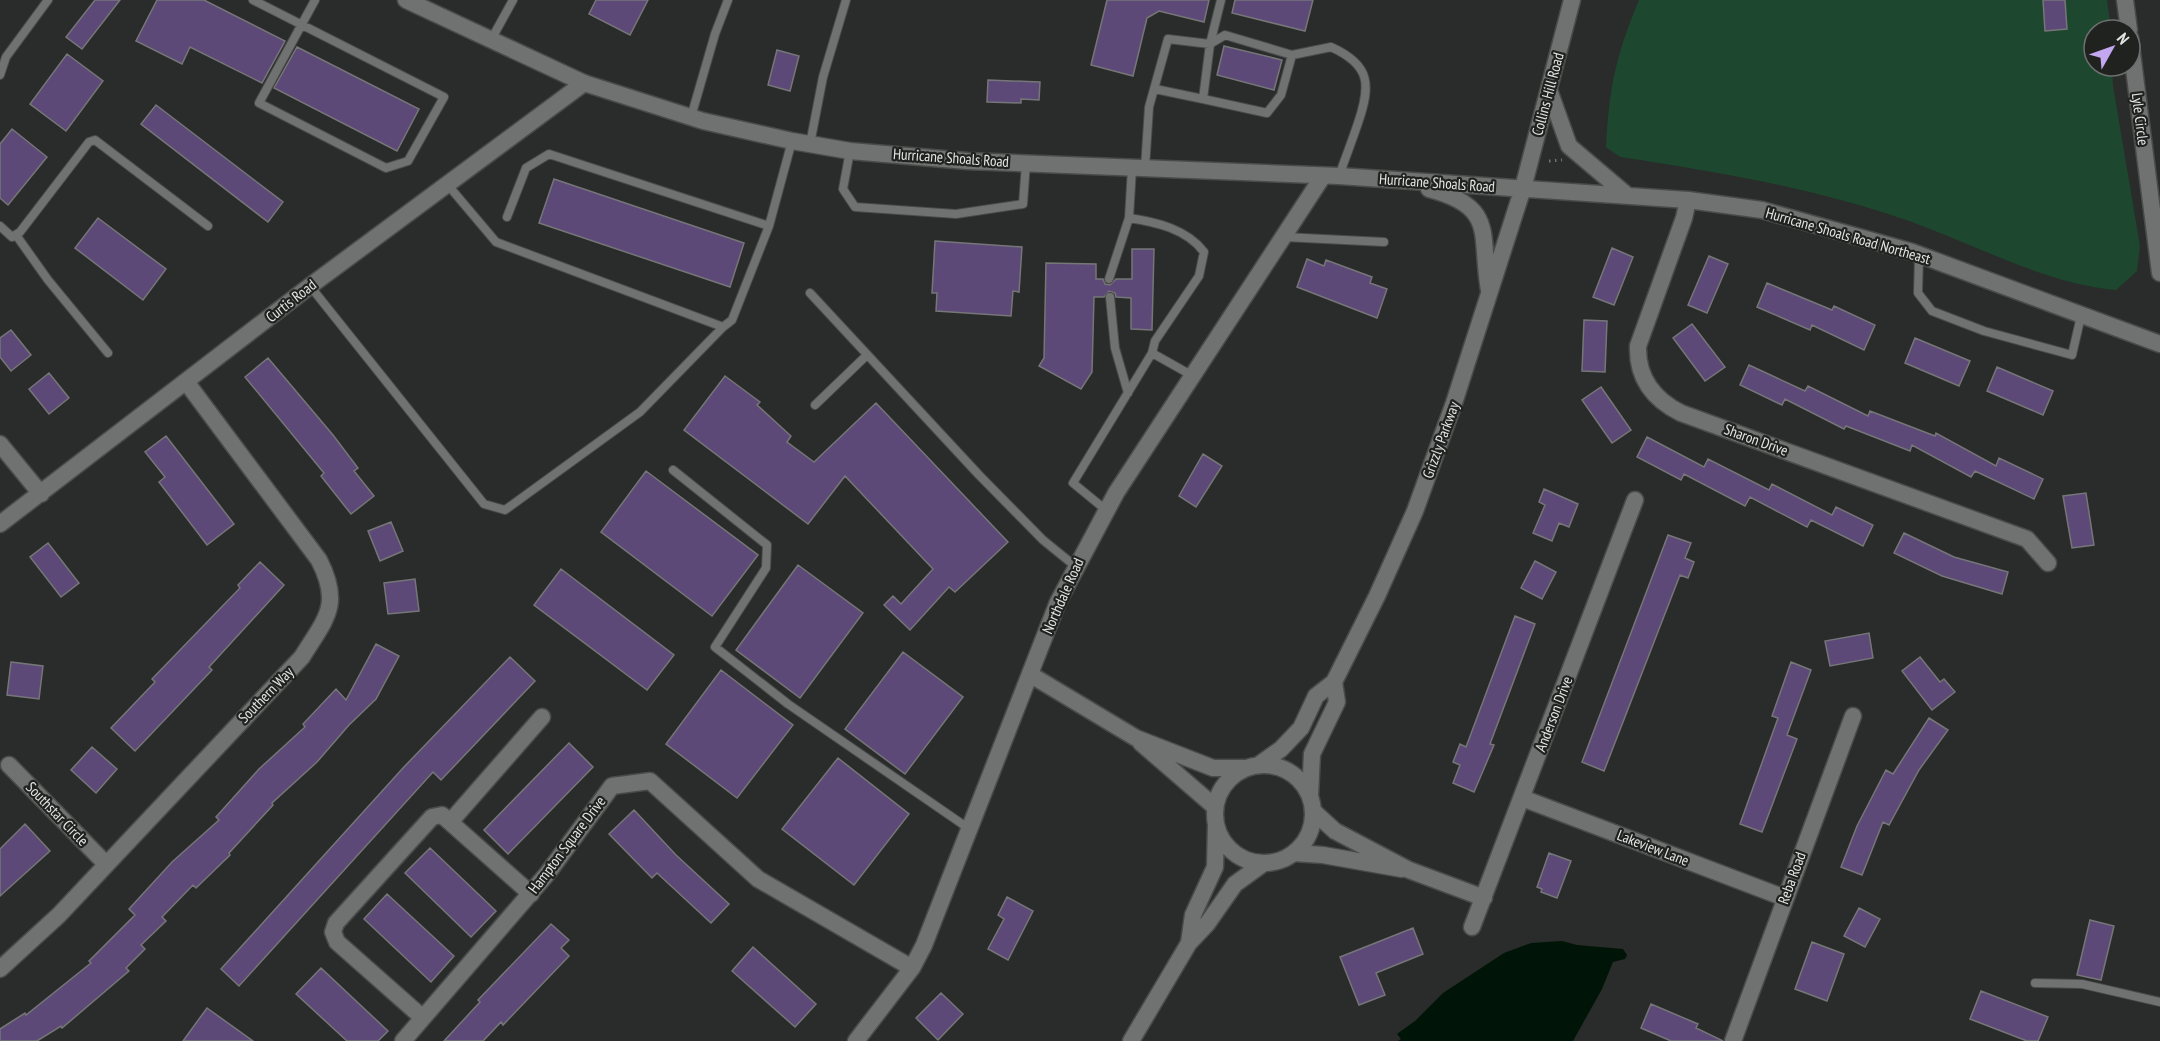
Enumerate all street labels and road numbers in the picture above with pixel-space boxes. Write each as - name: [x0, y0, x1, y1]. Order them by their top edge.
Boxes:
- street label: Collins Hill Road: [1527, 50, 1568, 137]
- street label: Lyle Circle: [2128, 92, 2153, 146]
- street label: Hurricane Shoals Road: [892, 144, 1010, 171]
- street label: Hurricane Shoals Road: [1378, 169, 1496, 196]
- street label: Hurricane Shoals Road Northeast: [1764, 203, 1933, 268]
- street label: Curtis Road: [262, 275, 320, 326]
- street label: Grizzly Parkway: [1418, 399, 1463, 481]
- street label: Sharon Drive: [1722, 419, 1791, 460]
- street label: Northdale Road: [1037, 555, 1088, 637]
- street label: Southern Way: [234, 662, 297, 727]
- street label: Anderson Drive: [1530, 674, 1577, 754]
- street label: Southstar Circle: [22, 778, 93, 850]
- street label: Hampton Square Drive: [524, 792, 609, 897]
- street label: Lakeview Lane: [1615, 825, 1692, 870]
- street label: Reba Road: [1773, 849, 1810, 906]

